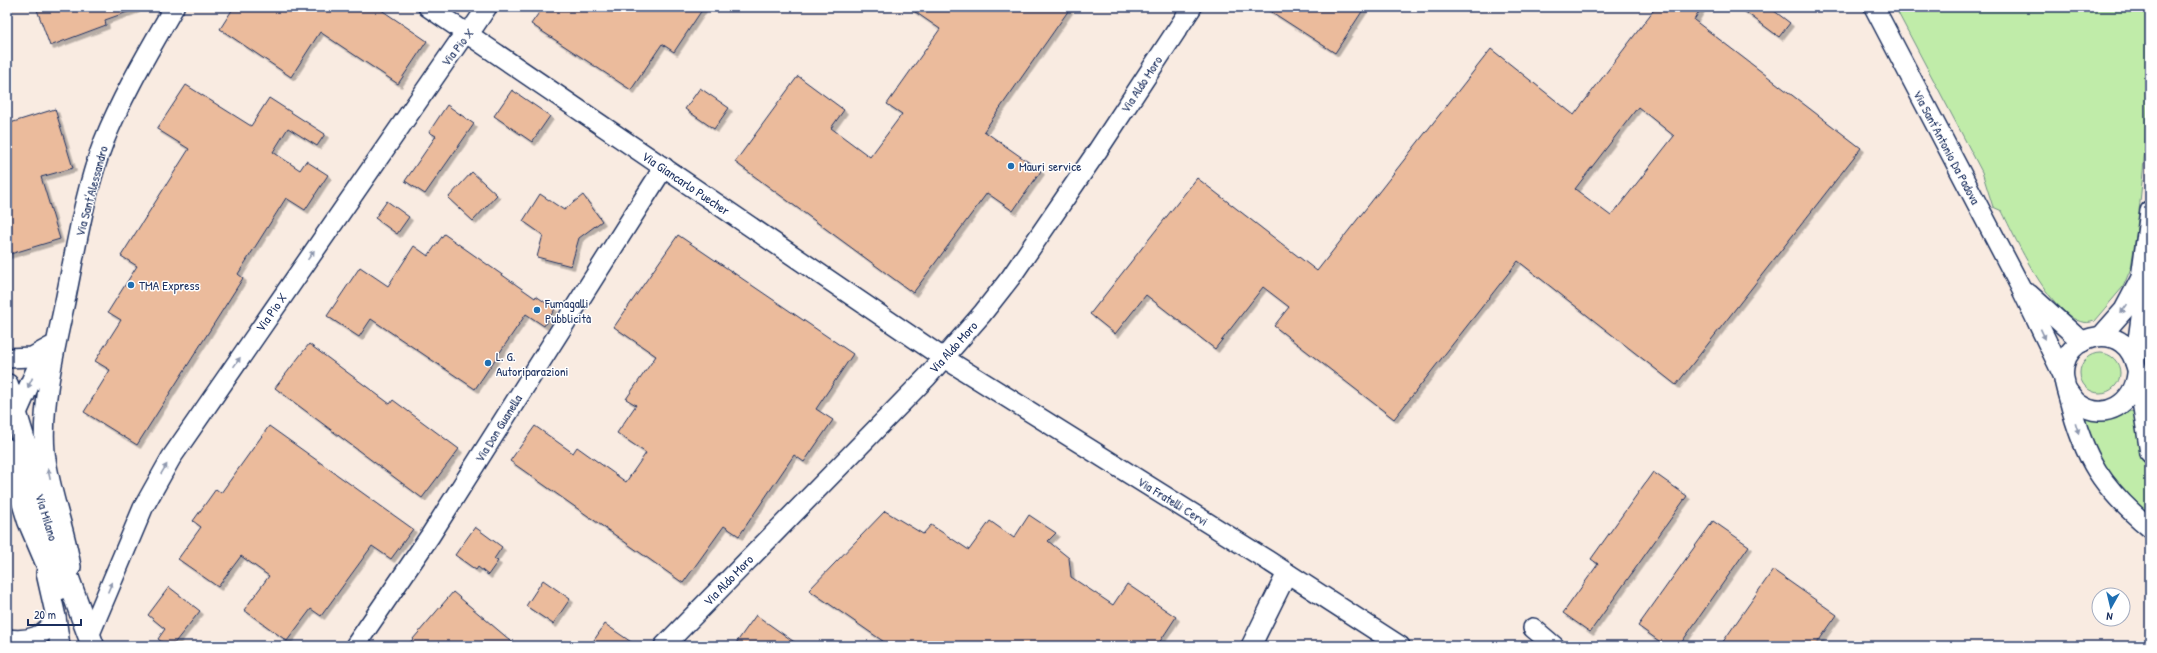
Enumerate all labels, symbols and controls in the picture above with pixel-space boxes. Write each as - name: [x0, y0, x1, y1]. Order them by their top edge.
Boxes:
- street label: Via Pio X: [437, 24, 478, 70]
- street label: Via Aldo Moro: [1116, 52, 1166, 116]
- street label: Via Sant'Antonio Da Padova: [1909, 87, 1985, 207]
- street label: Via Sant'Alessandro: [70, 144, 112, 238]
- street label: Via Giancarlo Puecher: [638, 147, 734, 219]
- place label: Mauri service: [1019, 157, 1081, 175]
- marker: Mauri service: [1006, 161, 1016, 171]
- one-way arrow: [307, 250, 315, 260]
- place label: TMA Express: [139, 276, 199, 294]
- marker: TMA Express: [126, 280, 136, 290]
- street label: Via Pio X: [251, 289, 291, 335]
- place label: Fumagalli Pubblicità: [544, 294, 591, 327]
- one-way arrow: [2120, 304, 2128, 314]
- marker: Fumagalli Pubblicità: [532, 305, 542, 315]
- street label: Via Aldo Moro: [925, 317, 981, 377]
- one-way arrow: [2040, 329, 2046, 340]
- place label: L. G. Autoriparazioni: [496, 347, 568, 380]
- one-way arrow: [233, 357, 241, 367]
- marker: L. G. Autoriparazioni: [483, 358, 493, 368]
- one-way arrow: [27, 377, 33, 388]
- street label: Via Don Guanella: [470, 391, 526, 465]
- one-way arrow: [2074, 422, 2080, 434]
- one-way arrow: [160, 463, 167, 475]
- one-way arrow: [45, 468, 51, 480]
- street label: Via Fratelli Cervi: [1134, 472, 1212, 530]
- street label: Via Milano: [31, 491, 63, 543]
- street label: Via Aldo Moro: [699, 551, 757, 609]
- one-way arrow: [107, 581, 113, 593]
- north arrow: [2091, 587, 2131, 627]
- scale bar: [28, 601, 81, 627]
- text: 20 m: [34, 606, 56, 623]
- text: N: [2106, 610, 2113, 624]

